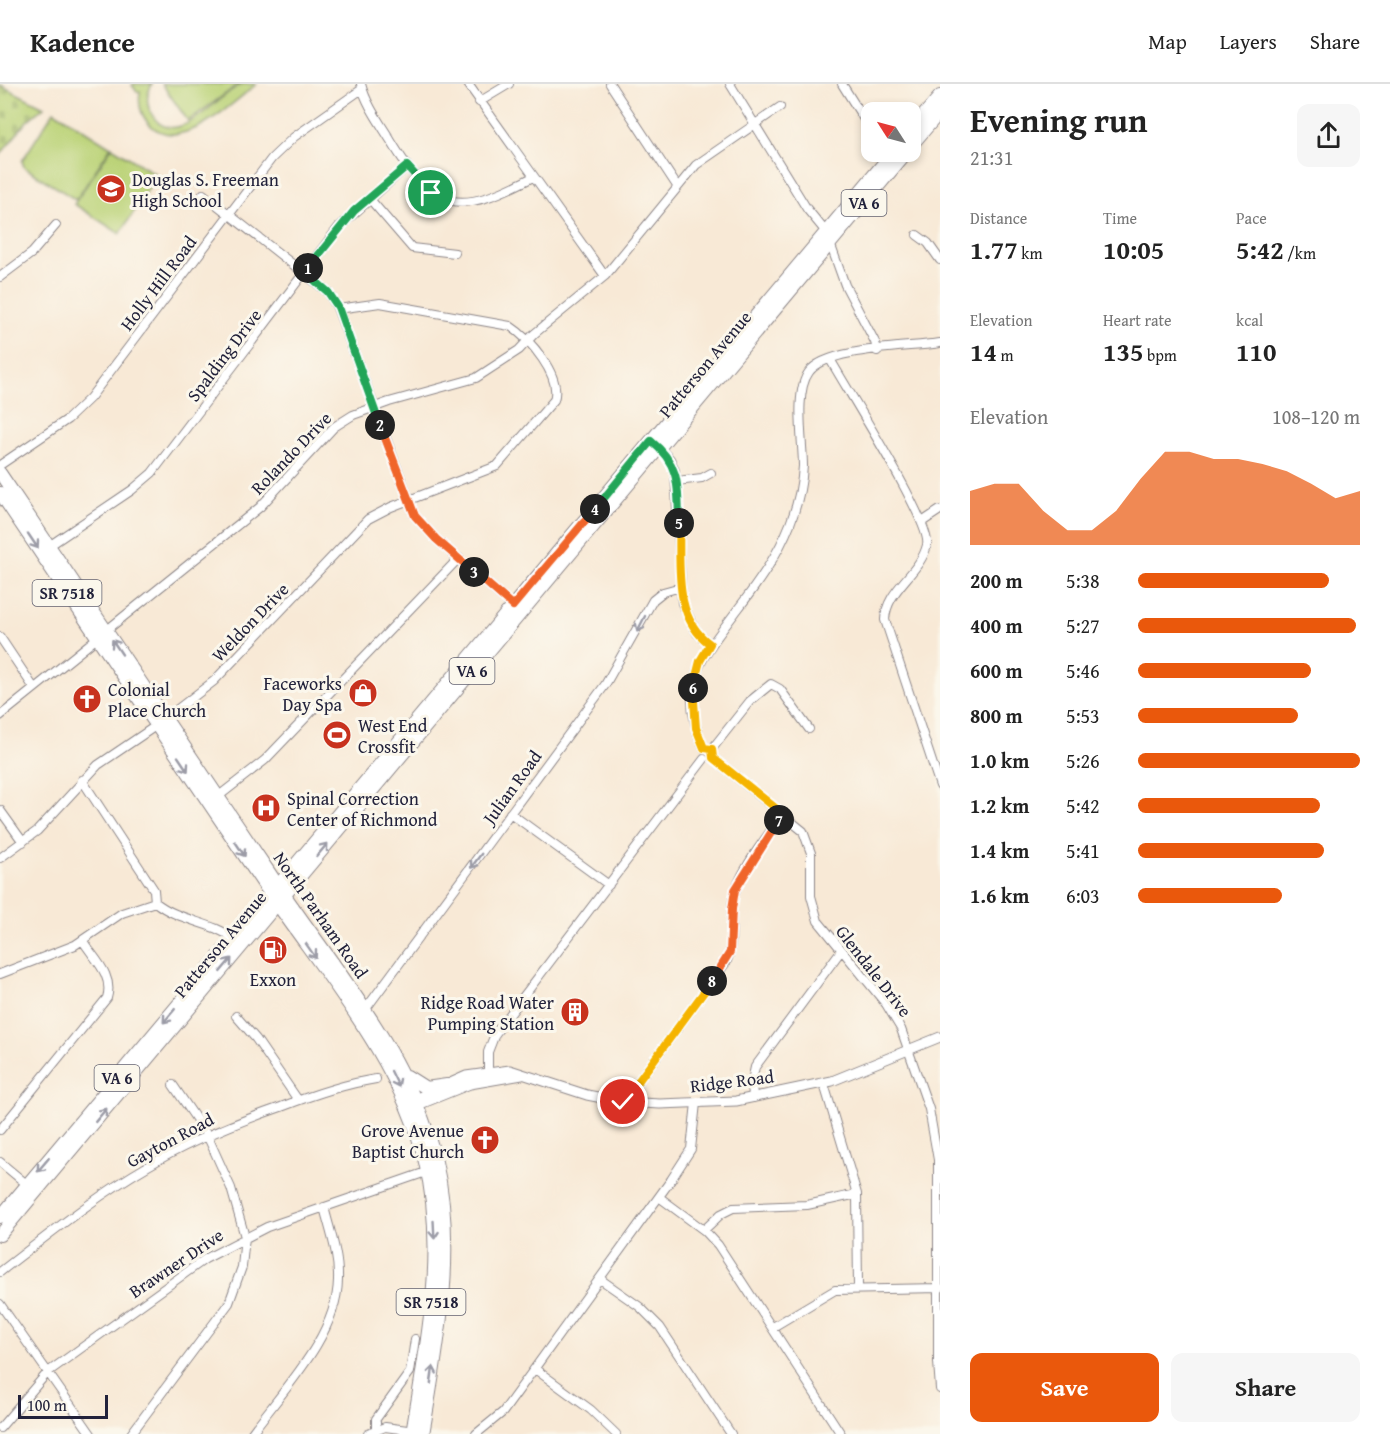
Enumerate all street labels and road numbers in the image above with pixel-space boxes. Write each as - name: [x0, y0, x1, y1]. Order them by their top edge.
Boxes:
- road number: VA 6: [842, 190, 886, 216]
- street label: Holly Hill Road: [113, 229, 203, 336]
- street label: Spalding Drive: [180, 303, 268, 407]
- street label: Patterson Avenue: [652, 305, 758, 423]
- street label: Rolando Drive: [244, 405, 338, 501]
- street label: Weldon Drive: [205, 576, 295, 668]
- road number: SR 7518: [32, 580, 101, 606]
- road number: VA 6: [450, 658, 494, 684]
- street label: Julian Road: [475, 744, 548, 831]
- street label: North Parham Road: [267, 846, 375, 984]
- street label: Patterson Avenue: [167, 885, 273, 1003]
- street label: Glendale Drive: [829, 919, 919, 1023]
- street label: Ridge Road: [689, 1062, 776, 1100]
- road number: VA 6: [94, 1065, 140, 1091]
- street label: Gayton Road: [122, 1106, 219, 1174]
- street label: Brawner Drive: [123, 1221, 229, 1305]
- road number: SR 7518: [396, 1289, 466, 1315]

